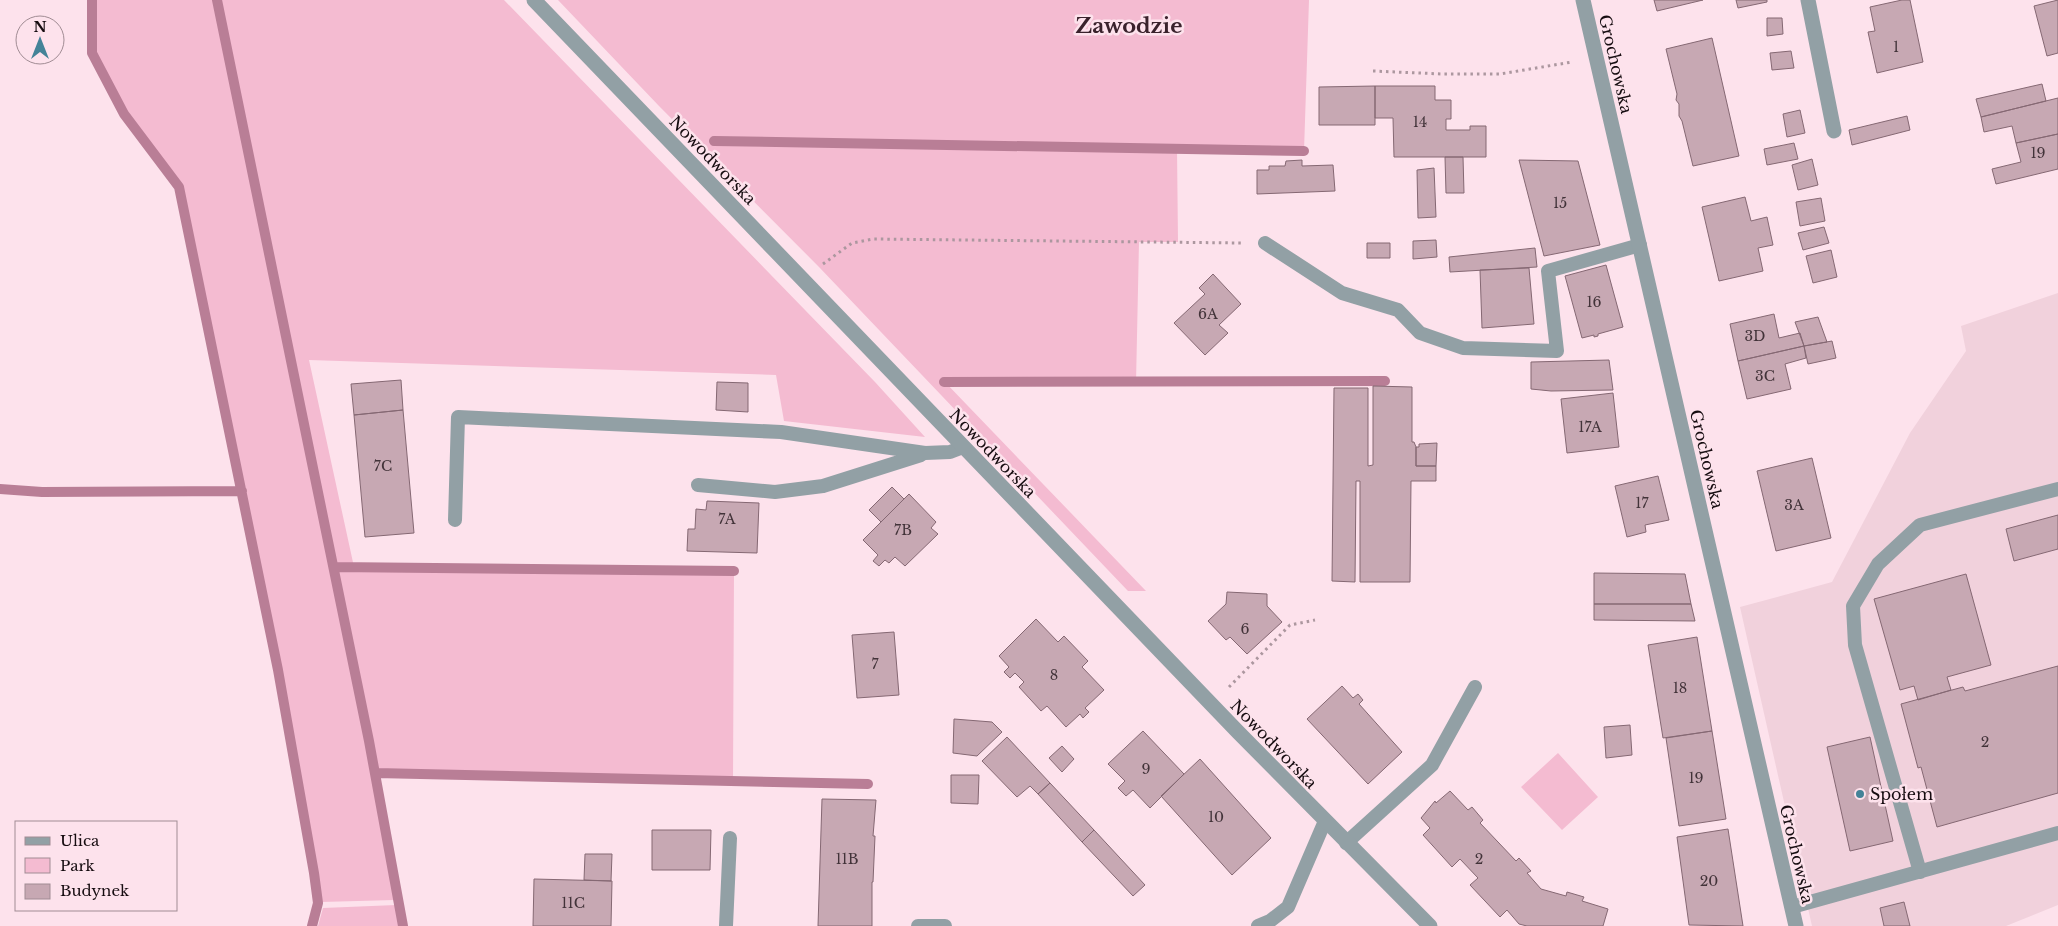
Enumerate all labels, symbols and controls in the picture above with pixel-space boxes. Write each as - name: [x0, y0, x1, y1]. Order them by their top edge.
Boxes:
- district label: Zawodzie: [1076, 13, 1182, 39]
- street label: Grochowska: [1595, 13, 1637, 116]
- north arrow: [15, 15, 65, 65]
- text: N: [33, 18, 47, 36]
- house number: 1: [1893, 38, 1899, 56]
- street label: Nowodworska: [665, 111, 761, 209]
- house number: 14: [1413, 113, 1427, 131]
- house number: 19: [2030, 144, 2046, 162]
- house number: 15: [1553, 194, 1567, 212]
- house number: 16: [1586, 293, 1602, 311]
- house number: 6A: [1198, 305, 1218, 323]
- house number: 3D: [1745, 327, 1766, 345]
- house number: 3C: [1755, 367, 1775, 385]
- street label: Nowodworska: [945, 404, 1041, 502]
- street label: Grochowska: [1686, 408, 1728, 511]
- house number: 17A: [1578, 418, 1602, 436]
- house number: 7C: [374, 457, 392, 475]
- house number: 17: [1635, 494, 1650, 512]
- house number: 3A: [1784, 496, 1804, 514]
- house number: 7A: [718, 510, 736, 528]
- house number: 7B: [894, 521, 912, 539]
- house number: 6: [1240, 620, 1250, 638]
- house number: 7: [871, 655, 879, 673]
- house number: 8: [1050, 666, 1058, 684]
- house number: 18: [1673, 679, 1687, 697]
- street label: Nowodworska: [1226, 695, 1322, 793]
- house number: 2: [1981, 733, 1989, 751]
- house number: 9: [1141, 760, 1151, 778]
- house number: 19: [1688, 769, 1704, 787]
- place label: Społem: [1870, 784, 1933, 804]
- marker: Społem: [1854, 788, 1866, 800]
- street label: Grochowska: [1776, 803, 1818, 906]
- house number: 10: [1208, 808, 1224, 826]
- legend: [15, 821, 178, 911]
- text: Ulica: [60, 831, 100, 850]
- house number: 11B: [835, 850, 859, 868]
- house number: 2: [1475, 850, 1483, 868]
- text: Park: [60, 856, 96, 875]
- house number: 20: [1700, 872, 1718, 890]
- text: Budynek: [60, 881, 130, 900]
- house number: 11C: [561, 894, 585, 912]

